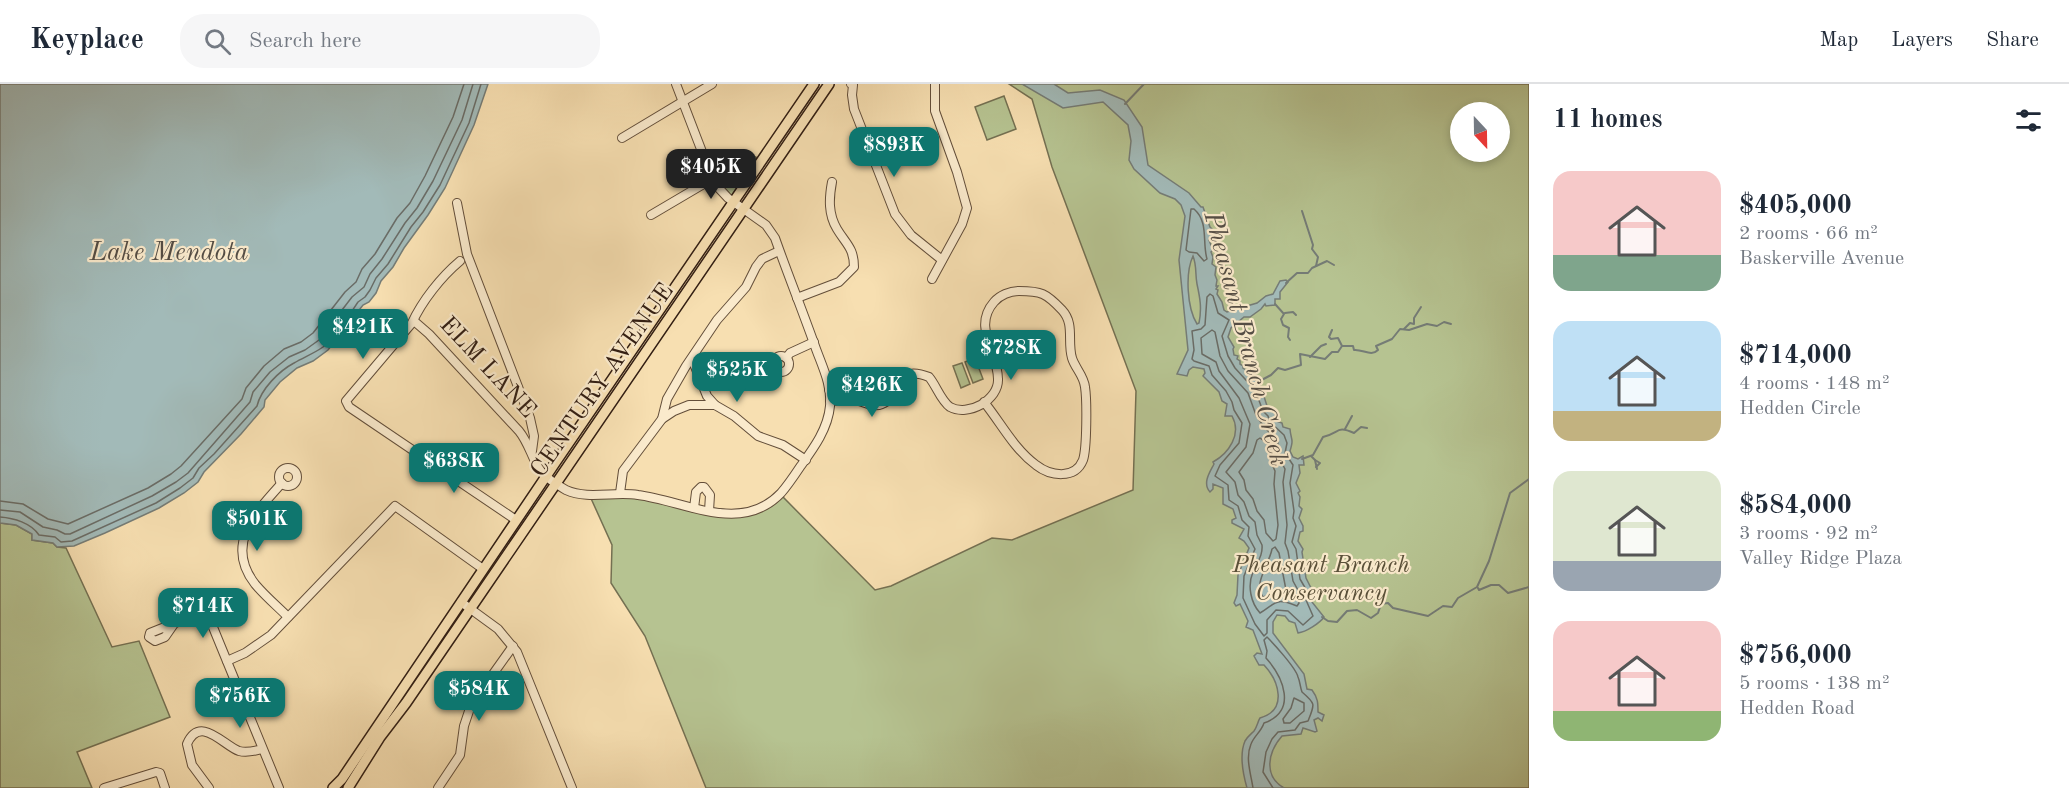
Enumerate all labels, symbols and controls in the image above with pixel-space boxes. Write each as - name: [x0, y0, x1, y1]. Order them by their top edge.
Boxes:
- search box: [180, 14, 600, 68]
- icon: search: [201, 25, 234, 58]
- text: Keyplace: [30, 27, 144, 55]
- text: Search here: [249, 30, 361, 52]
- text: Map: [1819, 30, 1858, 51]
- text: Layers: [1891, 30, 1953, 51]
- text: Share: [1986, 30, 2039, 51]
- north arrow: [1450, 102, 1510, 162]
- map controls: [1450, 102, 1510, 162]
- icon: filters: [2012, 104, 2045, 137]
- text: 11 homes: [1553, 107, 1662, 133]
- pin: $893K: [852, 127, 936, 178]
- text: $893K: [863, 136, 925, 156]
- pin: $405K: [669, 149, 753, 200]
- text: $405K: [680, 158, 742, 178]
- text: $405,000: [1739, 193, 1852, 219]
- icon: home: [1601, 195, 1673, 267]
- water label: Pheasant Branch Creek: [1198, 208, 1292, 469]
- text: 2 rooms · 66 m²: [1739, 224, 1878, 244]
- water label: Lake Mendota: [88, 240, 249, 266]
- text: Baskerville Avenue: [1739, 249, 1904, 269]
- street label: CENTURY AVENUE: [527, 280, 679, 482]
- pin: $421K: [321, 309, 405, 360]
- street label: ELM LANE: [434, 313, 540, 423]
- text: $421K: [332, 318, 394, 338]
- pin: $728K: [969, 330, 1053, 381]
- text: $728K: [980, 339, 1042, 359]
- text: $714,000: [1739, 343, 1852, 369]
- icon: home: [1601, 345, 1673, 417]
- pin: $525K: [695, 352, 779, 403]
- text: $525K: [706, 361, 768, 381]
- pin: $426K: [830, 367, 914, 418]
- text: 4 rooms · 148 m²: [1739, 374, 1889, 394]
- text: $426K: [841, 376, 903, 396]
- text: Hedden Circle: [1739, 399, 1861, 419]
- pin: $638K: [412, 443, 496, 494]
- text: $638K: [423, 452, 485, 472]
- text: $584,000: [1739, 493, 1852, 519]
- icon: home: [1601, 495, 1673, 567]
- pin: $501K: [215, 501, 299, 552]
- text: $501K: [226, 510, 288, 530]
- text: 3 rooms · 92 m²: [1739, 524, 1878, 544]
- text: Valley Ridge Plaza: [1739, 549, 1902, 569]
- park label: Pheasant Branch Conservancy: [1231, 554, 1410, 606]
- pin: $714K: [161, 588, 245, 639]
- text: $714K: [172, 597, 234, 617]
- text: $756,000: [1739, 643, 1852, 669]
- icon: home: [1601, 645, 1673, 717]
- pin: $584K: [437, 671, 521, 722]
- text: 5 rooms · 138 m²: [1739, 674, 1889, 694]
- pin: $756K: [198, 678, 282, 729]
- text: $584K: [448, 680, 510, 700]
- text: $756K: [209, 687, 271, 707]
- text: Hedden Road: [1739, 699, 1855, 719]

